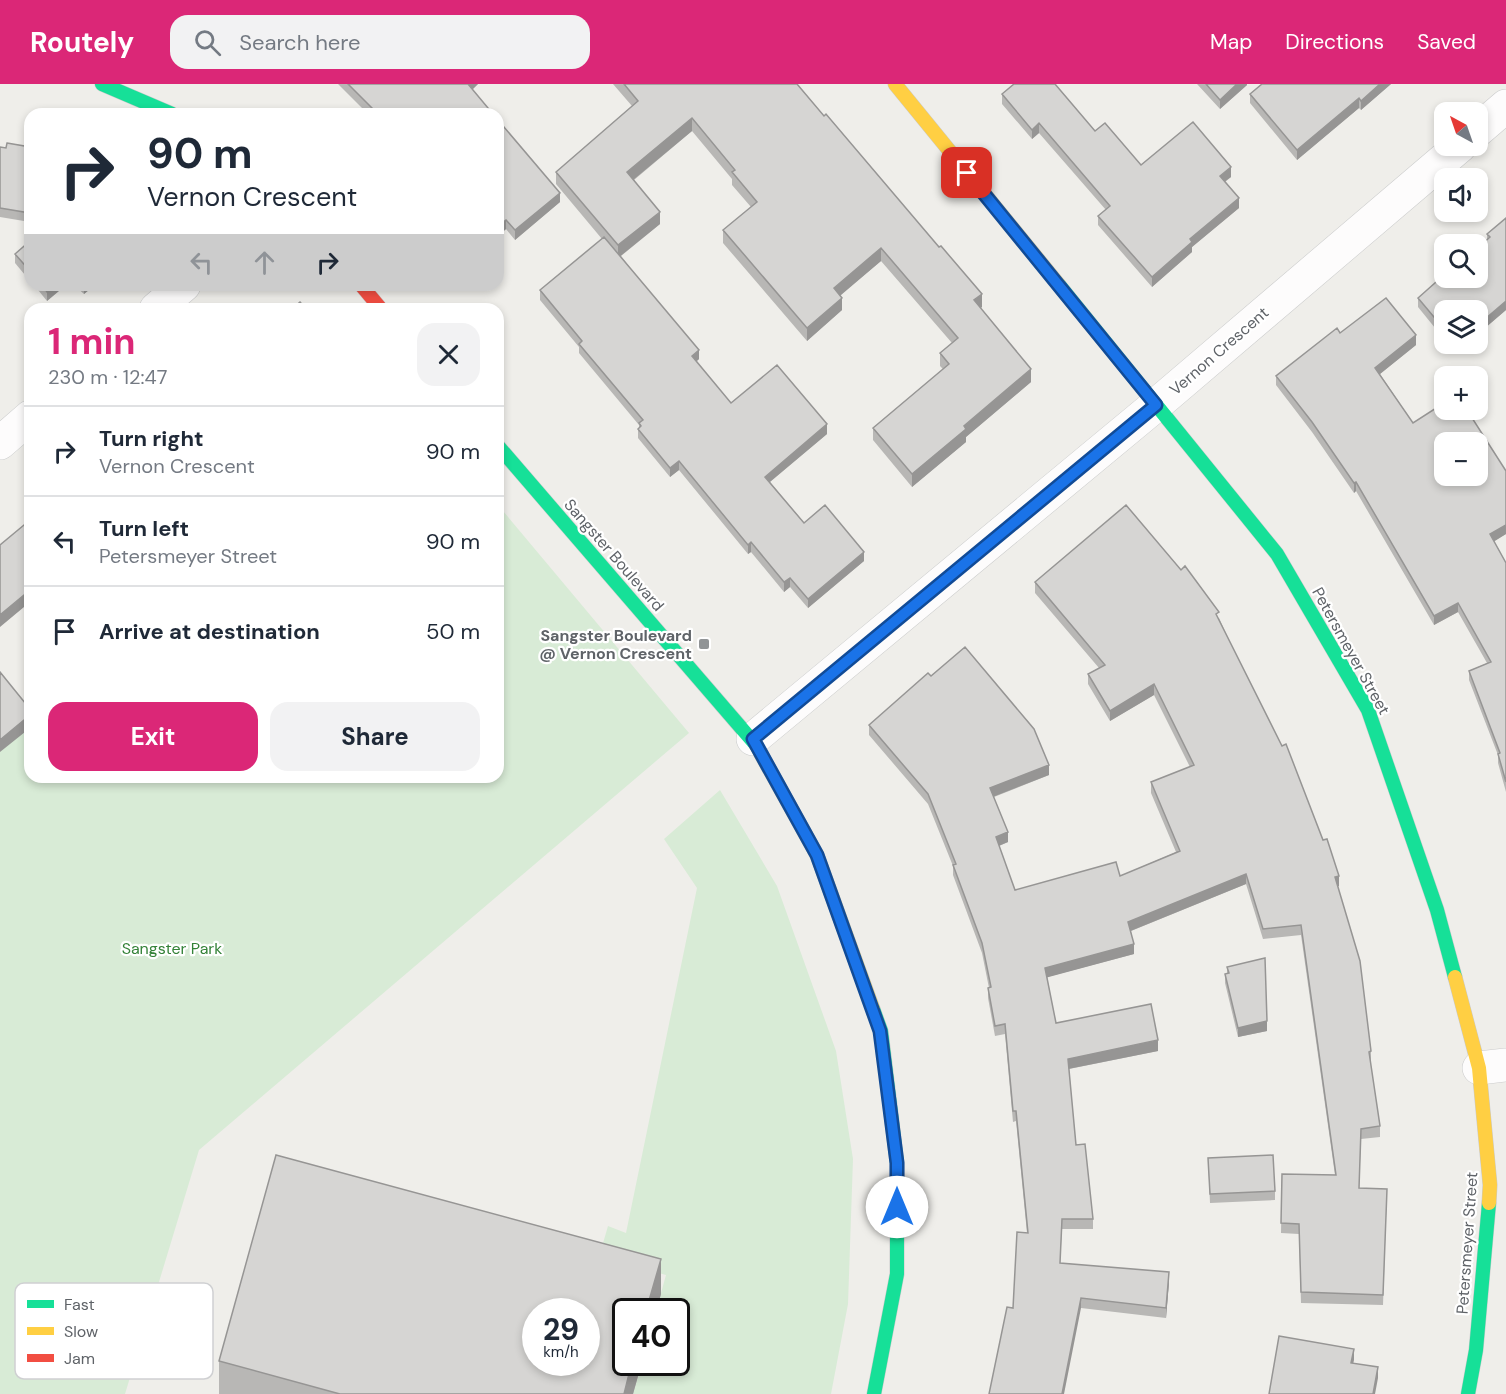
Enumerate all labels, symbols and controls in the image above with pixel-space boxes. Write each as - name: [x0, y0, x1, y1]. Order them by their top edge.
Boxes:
- search box: [170, 15, 590, 69]
- text: Routely: [30, 24, 134, 61]
- icon: search: [191, 26, 224, 59]
- text: Search here: [239, 28, 361, 57]
- text: Map: [1210, 28, 1252, 56]
- text: Directions: [1285, 28, 1384, 56]
- text: Saved: [1417, 28, 1476, 56]
- north arrow: [1434, 102, 1488, 156]
- map controls: [1434, 102, 1488, 486]
- text: 90 m: [147, 126, 253, 181]
- icon: right: [48, 132, 126, 210]
- pin: [941, 147, 992, 198]
- icon: arrive: [950, 156, 983, 189]
- button: sound: [1434, 168, 1488, 222]
- text: Vernon Crescent: [147, 179, 357, 214]
- button: search: [1434, 234, 1488, 288]
- icon: left: [185, 246, 218, 279]
- icon: ahead: [248, 246, 281, 279]
- icon: right: [311, 246, 344, 279]
- button: layers: [1434, 300, 1488, 354]
- street label: Vernon Crescent: [1165, 302, 1273, 400]
- text: 1 min: [48, 318, 136, 365]
- button: close: [417, 323, 480, 386]
- text: 230 m · 12:47: [48, 364, 167, 390]
- button: +: [1434, 366, 1488, 420]
- text: Turn right: [99, 424, 204, 453]
- button: −: [1434, 432, 1488, 486]
- icon: right: [48, 435, 81, 468]
- text: 90 m: [426, 437, 480, 466]
- text: Vernon Crescent: [99, 453, 255, 479]
- street label: Sangster Boulevard: [559, 494, 669, 616]
- text: Turn left: [99, 514, 189, 543]
- icon: left: [48, 525, 81, 558]
- text: 90 m: [426, 527, 480, 556]
- text: Petersmeyer Street: [99, 543, 277, 569]
- street label: Petersmeyer Street: [1307, 584, 1395, 718]
- icon: arrive: [48, 615, 81, 648]
- text: Arrive at destination: [99, 617, 320, 646]
- text: 50 m: [426, 617, 480, 646]
- place label: Sangster Boulevard @ Vernon Crescent: [539, 625, 692, 664]
- marker: Sangster Boulevard @ Vernon Crescent: [697, 637, 711, 651]
- button: Exit: [48, 702, 258, 771]
- button: Share: [270, 702, 480, 771]
- park label: Sangster Park: [122, 938, 222, 959]
- street label: Petersmeyer Street: [1452, 1171, 1482, 1315]
- position arrow: [865, 1175, 929, 1239]
- legend: [15, 1283, 213, 1379]
- text: Fast: [64, 1294, 95, 1315]
- speed limit sign: 40: [612, 1298, 690, 1376]
- text: 29: [543, 1310, 579, 1349]
- text: Slow: [64, 1321, 98, 1342]
- text: km/h: [543, 1342, 579, 1362]
- text: Jam: [64, 1348, 95, 1369]

